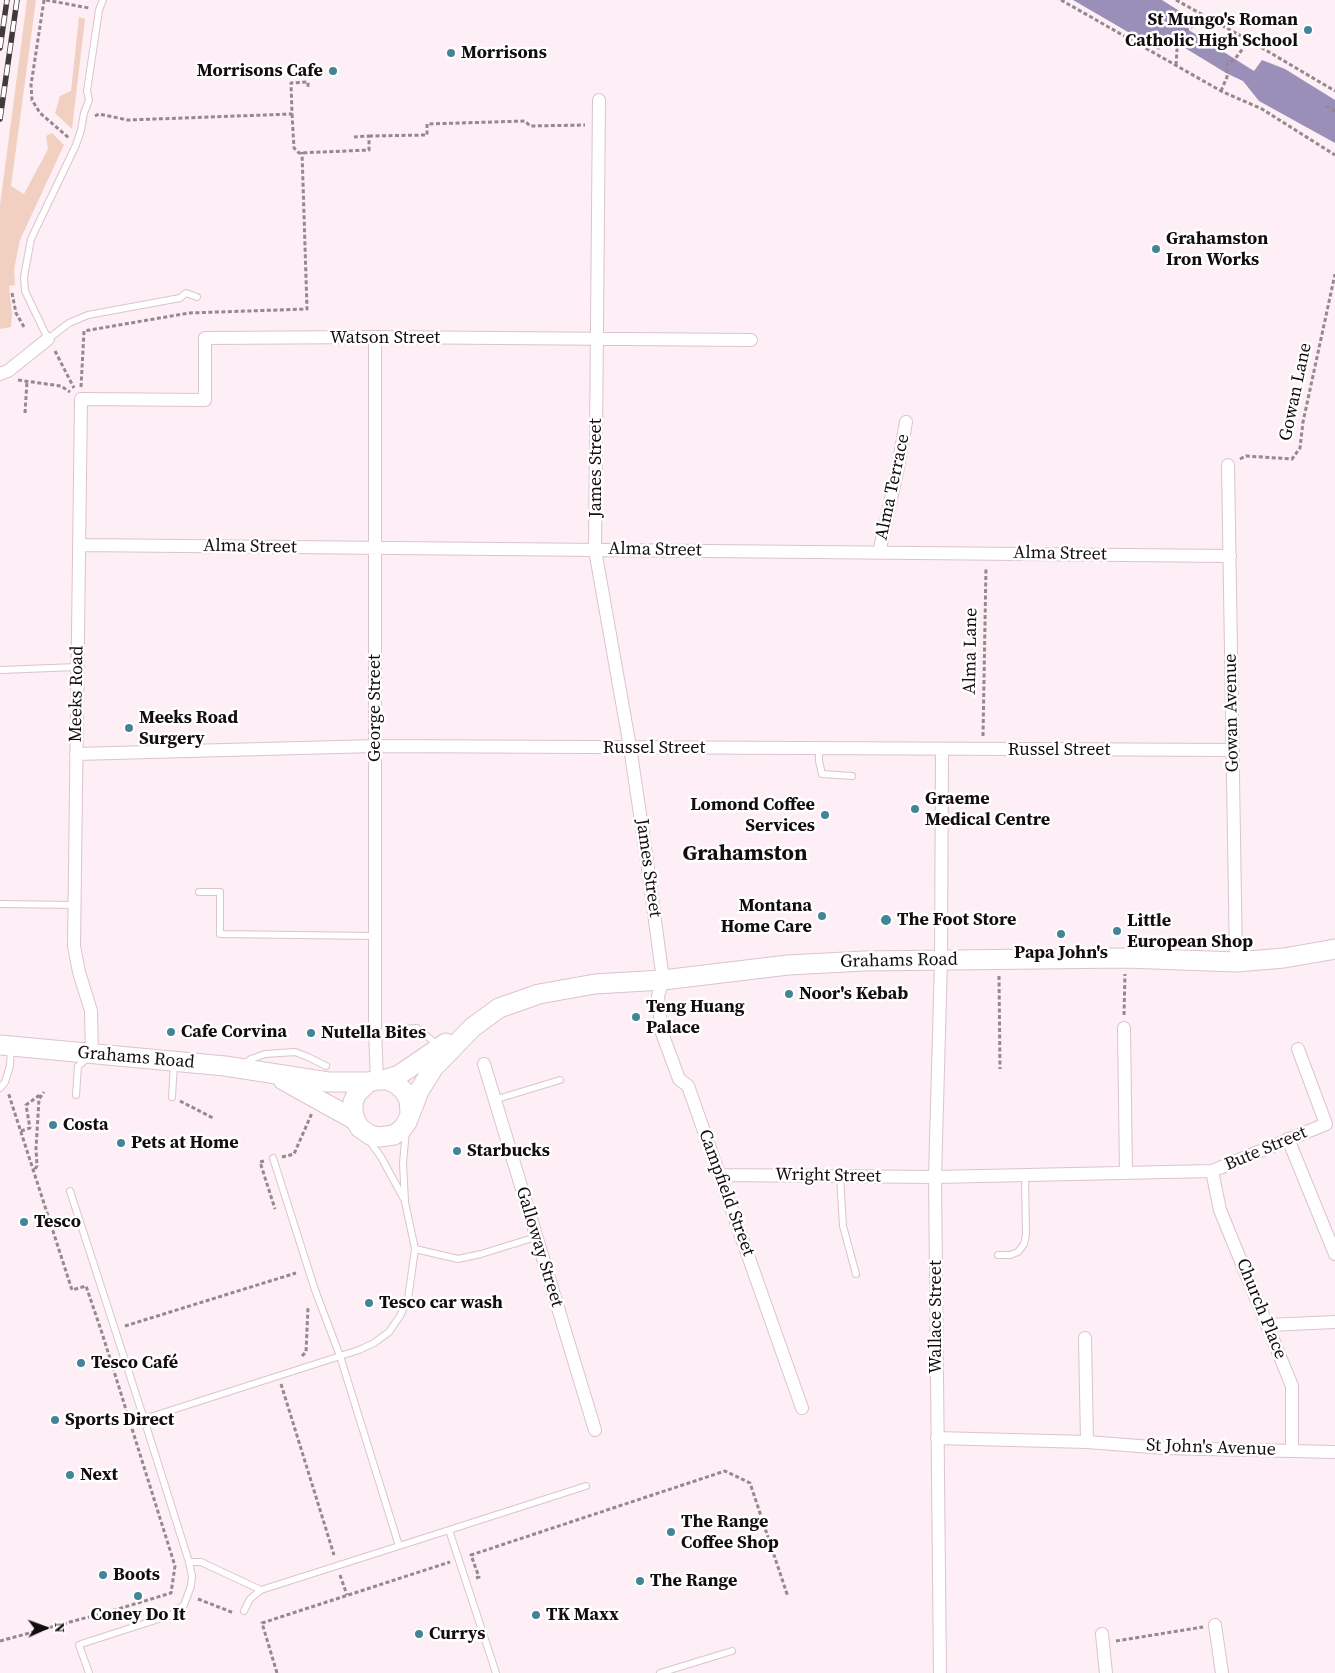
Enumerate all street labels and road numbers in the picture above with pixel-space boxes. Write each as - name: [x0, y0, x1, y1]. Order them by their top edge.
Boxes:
- street label: Watson Street: [330, 327, 440, 349]
- street label: Gowan Lane: [1275, 341, 1317, 443]
- street label: James Street: [585, 418, 607, 518]
- street label: Alma Terrace: [871, 432, 915, 542]
- street label: Alma Street: [203, 535, 297, 559]
- street label: Alma Street: [608, 538, 702, 562]
- street label: Alma Street: [1013, 542, 1107, 566]
- street label: Alma Lane: [959, 607, 983, 695]
- street label: Meeks Road: [65, 646, 89, 742]
- street label: Gowan Avenue: [1220, 653, 1244, 773]
- street label: George Street: [364, 654, 386, 762]
- street label: Russel Street: [603, 737, 705, 759]
- street label: Russel Street: [1008, 739, 1110, 761]
- street label: James Street: [630, 817, 666, 919]
- street label: Grahams Road: [840, 949, 958, 973]
- street label: Grahams Road: [76, 1042, 196, 1074]
- street label: Bute Street: [1222, 1122, 1310, 1176]
- street label: Campfield Street: [693, 1127, 759, 1259]
- street label: Wright Street: [775, 1164, 881, 1188]
- street label: Galloway Street: [510, 1184, 568, 1310]
- street label: Church Place: [1231, 1256, 1291, 1362]
- street label: Wallace Street: [925, 1260, 947, 1374]
- street label: St John's Avenue: [1146, 1435, 1276, 1461]

